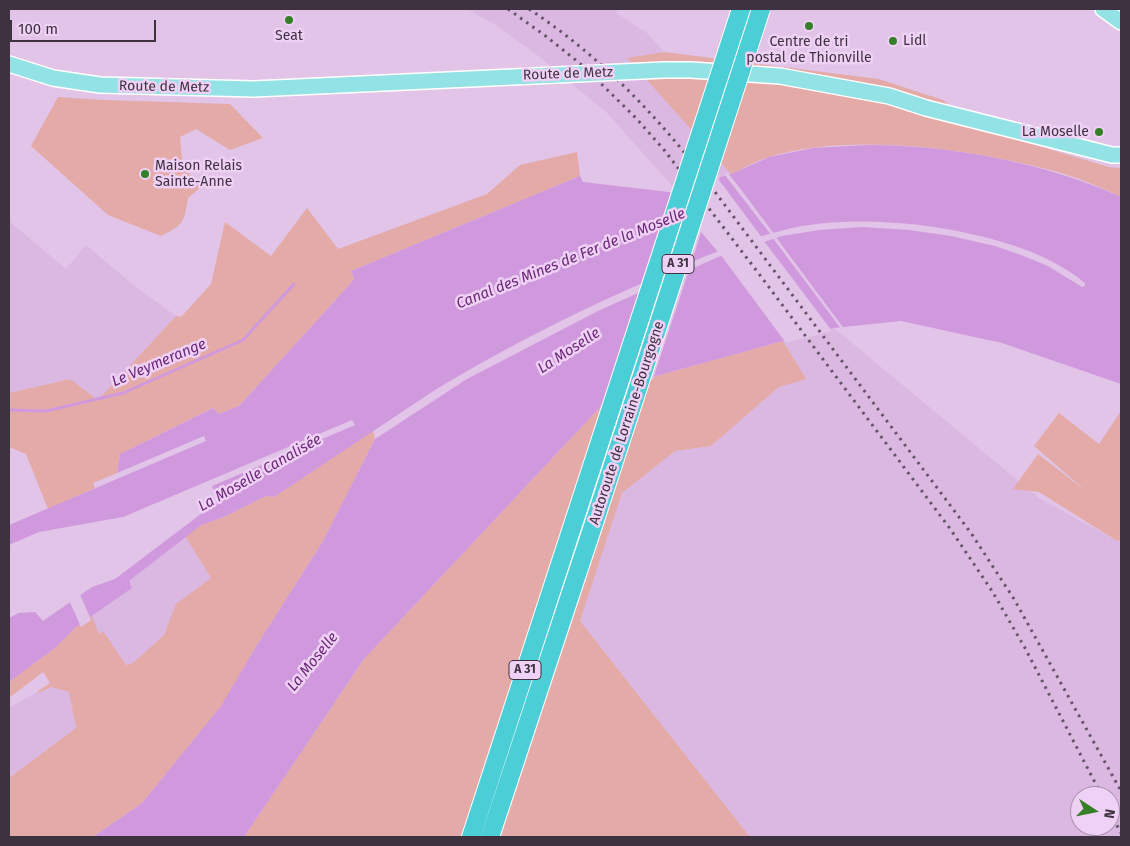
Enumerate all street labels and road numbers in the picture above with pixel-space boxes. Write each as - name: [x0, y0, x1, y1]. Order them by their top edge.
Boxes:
- street label: Route de Metz: [523, 64, 613, 84]
- street label: Route de Metz: [119, 78, 209, 96]
- road number: A 31: [662, 254, 694, 274]
- street label: Autoroute de Lorraine-Bourgogne: [586, 319, 668, 527]
- road number: A 31: [509, 660, 541, 680]

